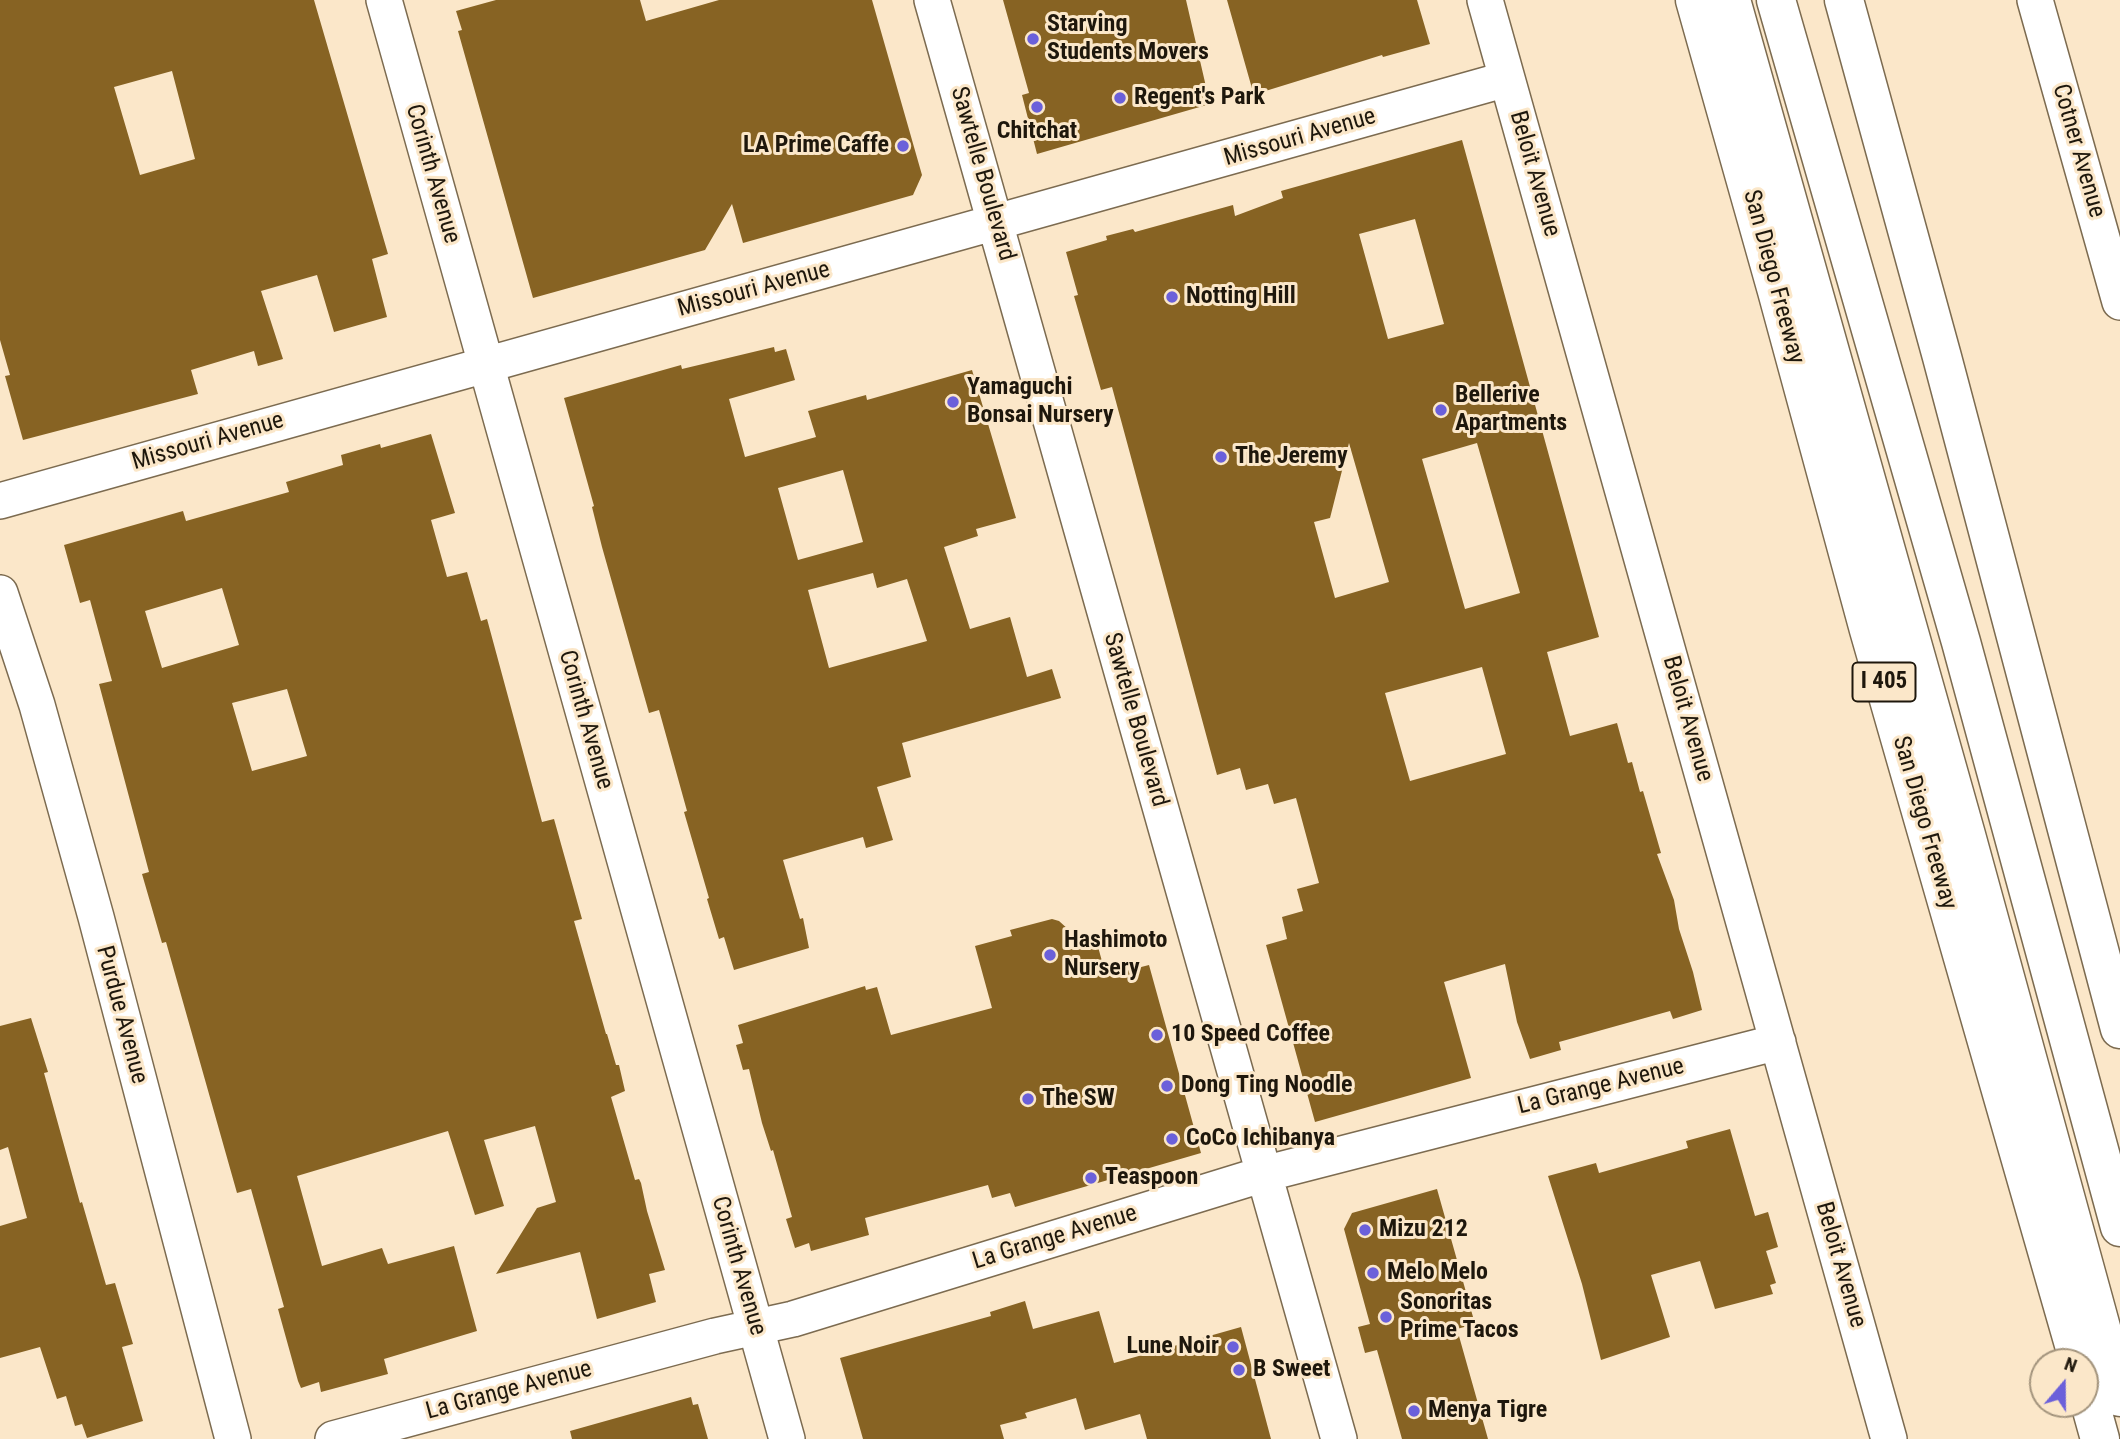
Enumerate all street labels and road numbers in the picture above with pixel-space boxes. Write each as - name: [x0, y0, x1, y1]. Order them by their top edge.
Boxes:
- street label: Cotner Avenue: [2045, 81, 2111, 221]
- street label: Sawtelle Boulevard: [943, 84, 1021, 264]
- street label: Corinth Avenue: [398, 101, 466, 247]
- street label: Missouri Avenue: [1221, 103, 1379, 173]
- street label: Beloit Avenue: [1502, 108, 1566, 240]
- street label: San Diego Freeway: [1736, 187, 1810, 367]
- street label: Missouri Avenue: [675, 256, 833, 324]
- street label: Missouri Avenue: [129, 407, 287, 477]
- street label: Sawtelle Boulevard: [1096, 630, 1174, 810]
- street label: Corinth Avenue: [551, 647, 619, 793]
- street label: Beloit Avenue: [1655, 653, 1719, 785]
- road number: I 405: [1853, 662, 1916, 702]
- street label: San Diego Freeway: [1886, 733, 1962, 913]
- street label: Purdue Avenue: [89, 943, 153, 1087]
- street label: La Grange Avenue: [1515, 1052, 1687, 1122]
- street label: Corinth Avenue: [704, 1193, 772, 1339]
- street label: La Grange Avenue: [969, 1199, 1141, 1277]
- street label: Beloit Avenue: [1808, 1199, 1872, 1331]
- street label: La Grange Avenue: [423, 1355, 595, 1427]

